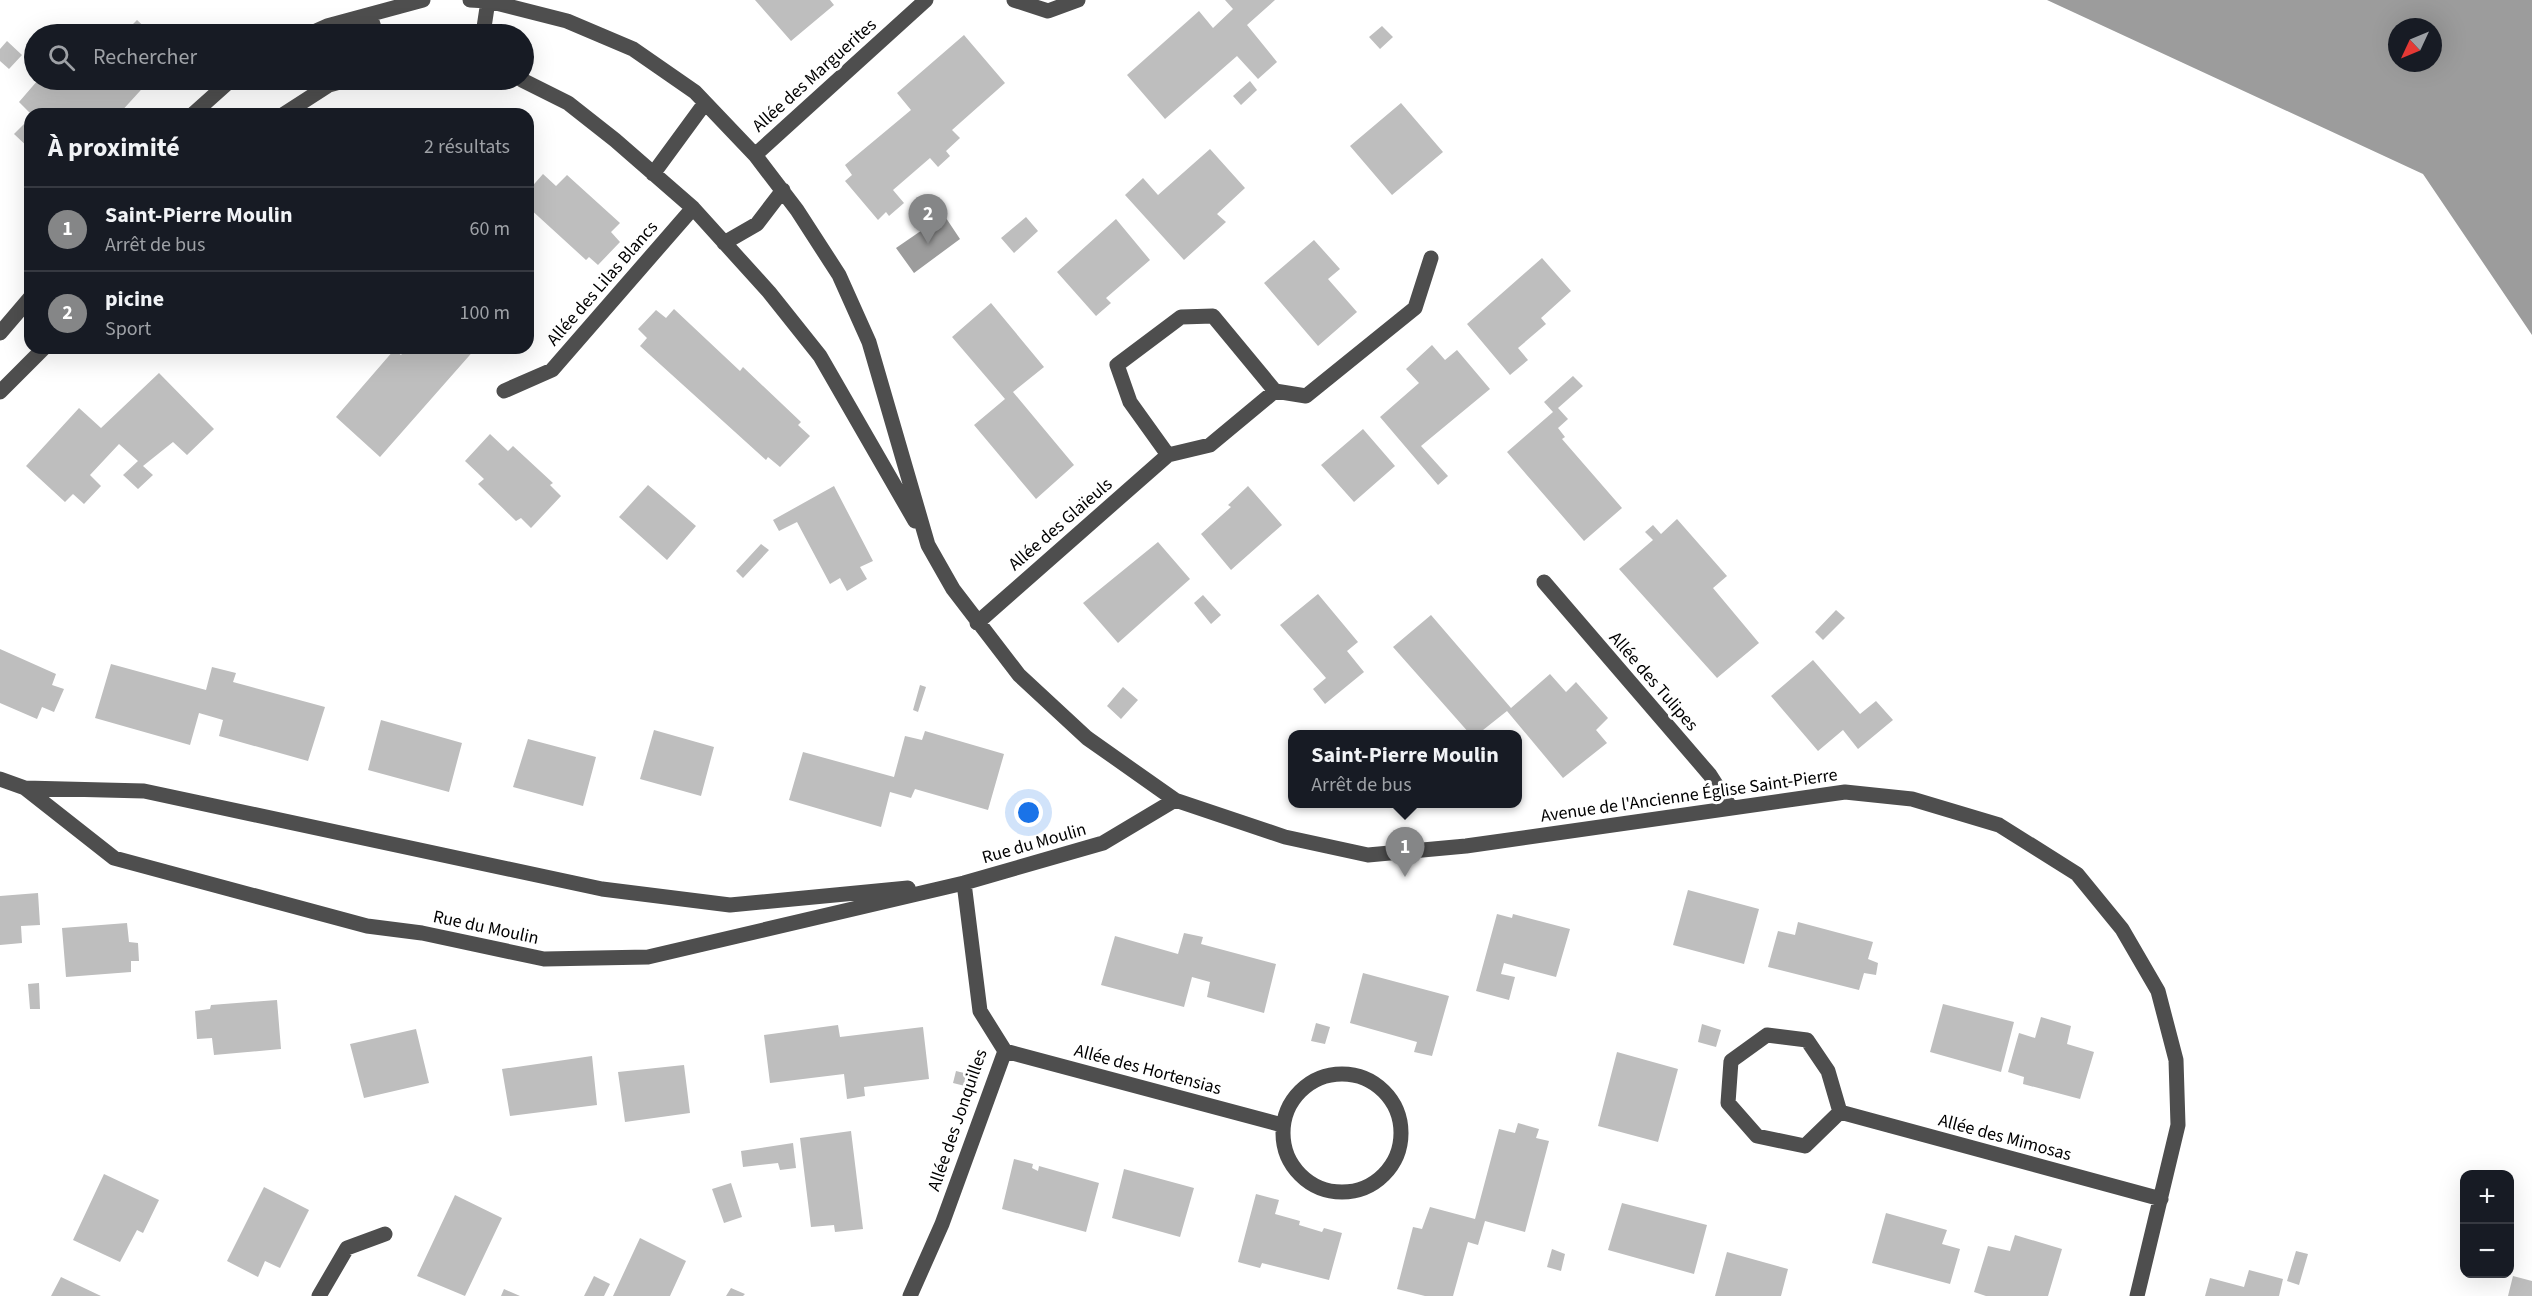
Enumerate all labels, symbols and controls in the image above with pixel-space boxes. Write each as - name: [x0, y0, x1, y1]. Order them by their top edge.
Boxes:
- street label: Allée des Marguerites: [747, 13, 882, 138]
- north arrow: [2388, 18, 2442, 72]
- search box: [24, 24, 534, 90]
- icon: search: [45, 41, 78, 74]
- text: Rechercher: [93, 41, 197, 73]
- text: À proximité: [48, 129, 180, 166]
- text: 2 résultats: [424, 133, 510, 161]
- pin: 2: [908, 194, 948, 244]
- text: Saint-Pierre Moulin: [105, 199, 293, 231]
- text: 1: [62, 215, 73, 243]
- text: 60 m: [470, 215, 510, 243]
- street label: Allée des Lilas Blancs: [541, 215, 664, 351]
- text: Arrêt de bus: [105, 231, 205, 259]
- text: picine: [105, 283, 164, 315]
- text: 2: [62, 299, 73, 327]
- text: 100 m: [460, 299, 510, 327]
- text: Sport: [105, 315, 151, 343]
- street label: Allée des Glaïeuls: [1003, 472, 1118, 577]
- street label: Allée des Tulipes: [1603, 626, 1704, 737]
- popup: [1288, 730, 1522, 808]
- text: Saint-Pierre Moulin: [1311, 739, 1499, 771]
- street label: Avenue de l'Ancienne Église Saint-Pierre: [1539, 762, 1839, 829]
- text: Arrêt de bus: [1311, 771, 1412, 799]
- your location: [1014, 798, 1043, 827]
- street label: Rue du Moulin: [979, 817, 1089, 870]
- pin: 1: [1386, 828, 1424, 877]
- street label: Rue du Moulin: [431, 904, 541, 951]
- street label: Allée des Hortensias: [1072, 1038, 1224, 1101]
- street label: Allée des Jonquilles: [921, 1046, 993, 1194]
- street label: Allée des Mimosas: [1936, 1108, 2074, 1167]
- map controls: [2460, 1170, 2514, 1278]
- button: +: [2460, 1170, 2514, 1224]
- button: −: [2460, 1224, 2514, 1278]

